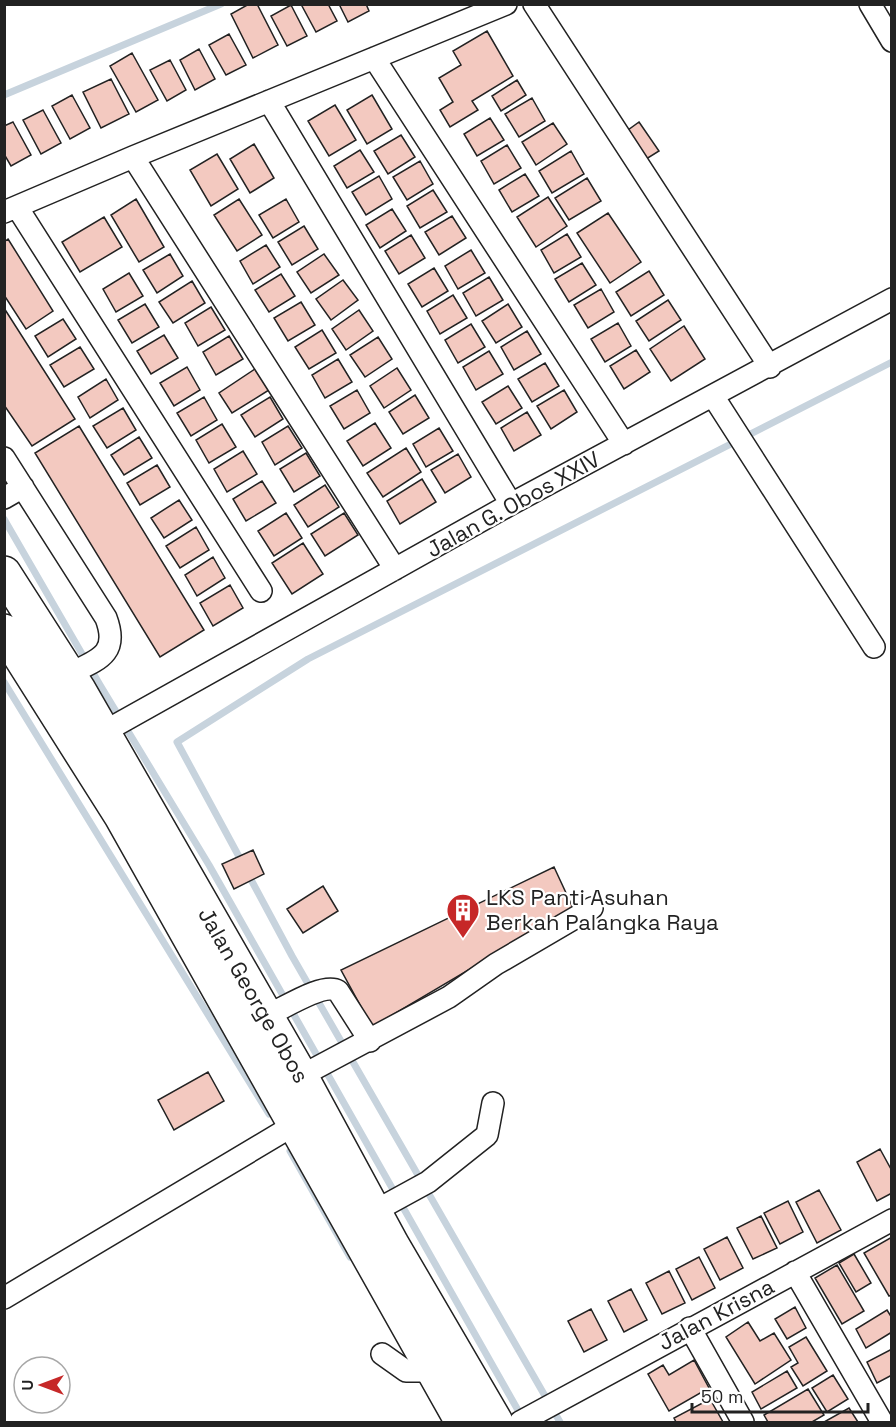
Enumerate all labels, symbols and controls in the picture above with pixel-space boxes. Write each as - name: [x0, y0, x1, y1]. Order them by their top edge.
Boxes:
- street label: Jalan G. Obos XXIV: [421, 445, 605, 563]
- place label: LKS Panti Asuhan Berkah Palangka Raya: [486, 883, 719, 936]
- building icon: LKS Panti Asuhan Berkah Palangka Raya: [445, 892, 481, 939]
- street label: Jalan George Obos: [192, 902, 316, 1088]
- street label: Jalan Krisna: [653, 1272, 779, 1356]
- north arrow: [12, 1355, 72, 1415]
- scale bar: [692, 1376, 868, 1414]
- text: U: [17, 1380, 38, 1390]
- text: 50 m: [701, 1385, 743, 1408]

